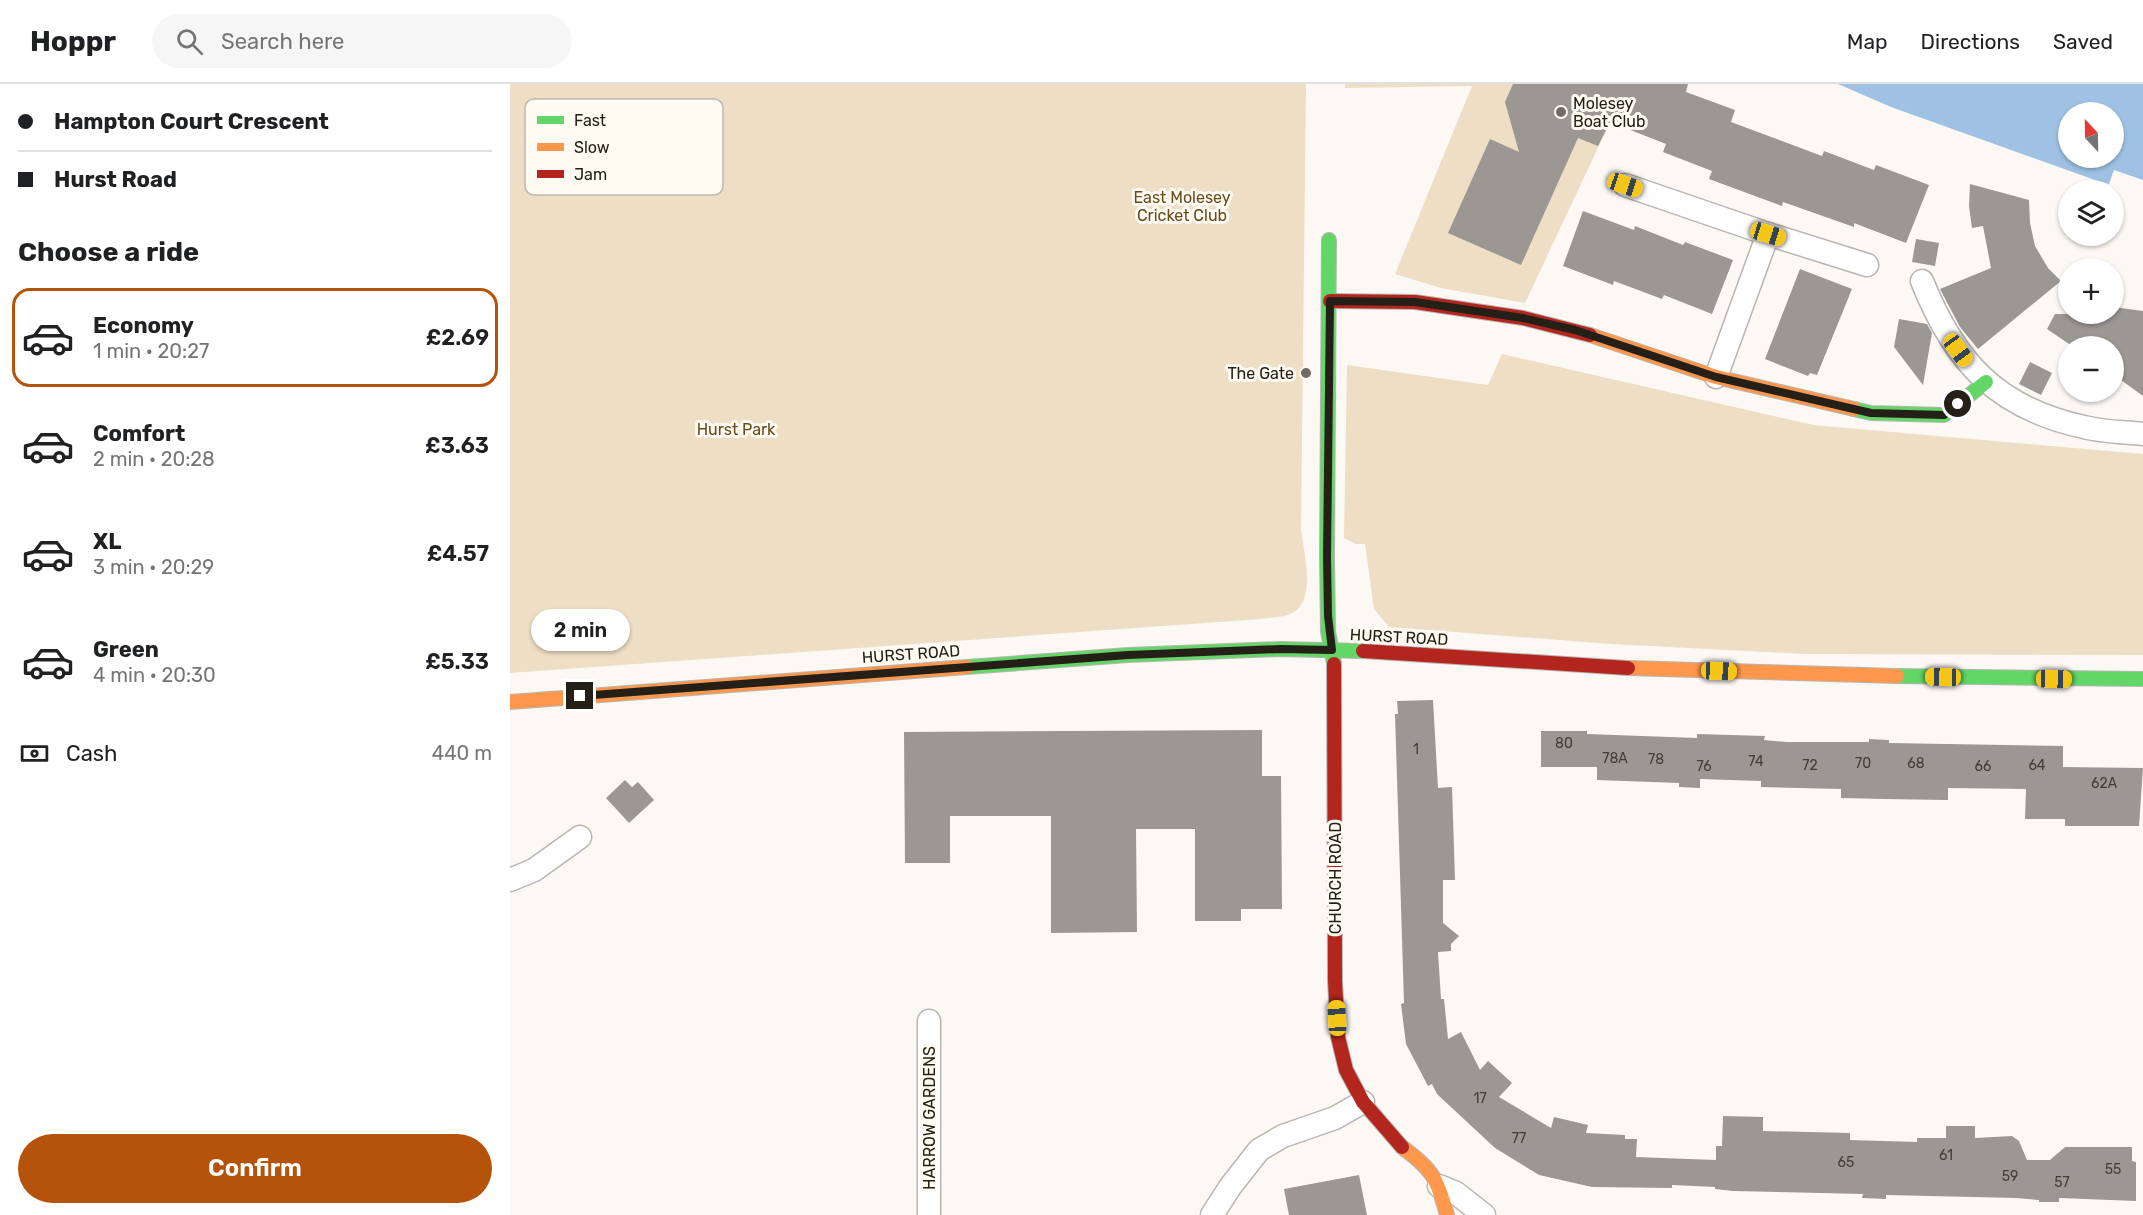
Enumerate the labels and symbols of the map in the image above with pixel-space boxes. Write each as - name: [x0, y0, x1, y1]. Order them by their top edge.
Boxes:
- place label: Molesey Boat Club: [1573, 94, 1646, 131]
- legend: [525, 99, 723, 195]
- north arrow: [2058, 102, 2124, 168]
- marker: Molesey Boat Club: [1554, 105, 1568, 119]
- text: Fast: [574, 111, 606, 130]
- text: Slow: [574, 138, 610, 157]
- text: Jam: [574, 165, 607, 184]
- car: [1605, 171, 1645, 199]
- park label: East Molesey Cricket Club: [1133, 188, 1231, 225]
- car: [1748, 220, 1788, 248]
- car: [1940, 330, 1976, 370]
- place label: The Gate: [1228, 364, 1294, 383]
- marker: The Gate: [1299, 366, 1313, 380]
- route start: [1944, 390, 1971, 417]
- park label: Hurst Park: [697, 420, 776, 439]
- callout: 2 min: [530, 609, 629, 651]
- street label: HURST ROAD: [1349, 625, 1449, 649]
- street label: HURST ROAD: [861, 641, 961, 667]
- car: [1701, 661, 1737, 681]
- car: [1925, 668, 1961, 686]
- car: [2036, 670, 2072, 688]
- route end: [566, 682, 593, 709]
- house number: 80: [1555, 735, 1573, 752]
- house number: 1: [1413, 741, 1419, 758]
- house number: 78A: [1602, 750, 1628, 767]
- house number: 78: [1648, 751, 1664, 768]
- house number: 74: [1748, 753, 1764, 770]
- house number: 70: [1855, 755, 1871, 772]
- house number: 68: [1907, 755, 1925, 772]
- house number: 72: [1802, 757, 1818, 774]
- house number: 64: [2028, 757, 2046, 774]
- house number: 76: [1696, 758, 1712, 775]
- house number: 66: [1975, 758, 1991, 775]
- house number: 62A: [2091, 775, 2118, 792]
- street label: CHURCH ROAD: [1326, 822, 1345, 934]
- car: [1327, 1000, 1347, 1036]
- street label: HARROW GARDENS: [920, 1046, 939, 1190]
- house number: 17: [1473, 1090, 1487, 1107]
- house number: 77: [1512, 1130, 1526, 1147]
- house number: 61: [1939, 1147, 1953, 1164]
- house number: 65: [1838, 1154, 1854, 1171]
- house number: 55: [2105, 1161, 2121, 1178]
- house number: 59: [2002, 1168, 2018, 1185]
- house number: 57: [2054, 1174, 2070, 1191]

